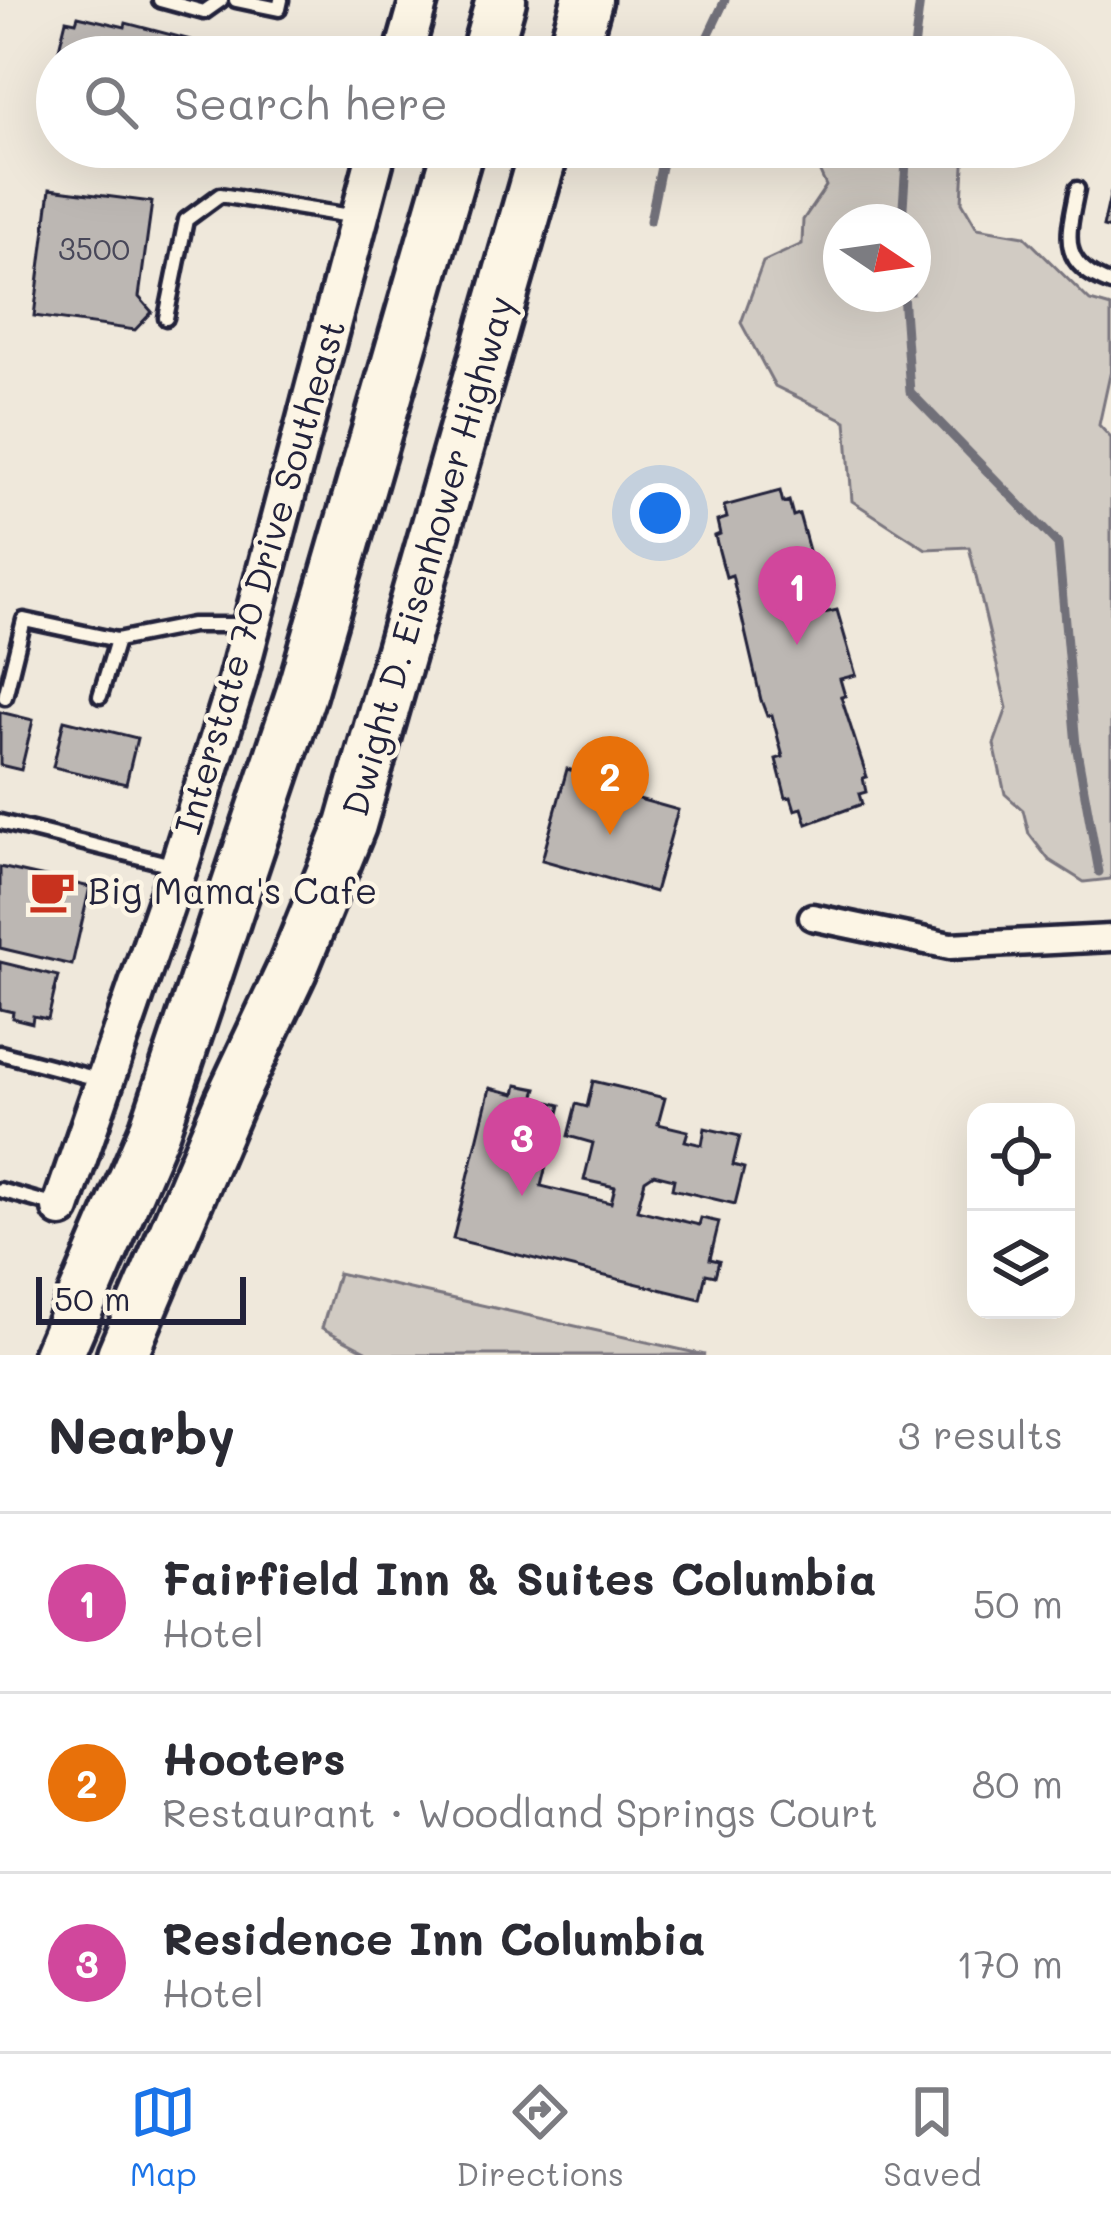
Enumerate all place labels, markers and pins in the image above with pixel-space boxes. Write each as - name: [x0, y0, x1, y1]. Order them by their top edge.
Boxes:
- pin: 1: [758, 546, 836, 645]
- pin: 2: [571, 736, 649, 835]
- cafe icon: Big Mama's Cafe: [27, 866, 77, 916]
- place label: Big Mama's Cafe: [88, 866, 377, 913]
- pin: 3: [483, 1097, 561, 1196]

